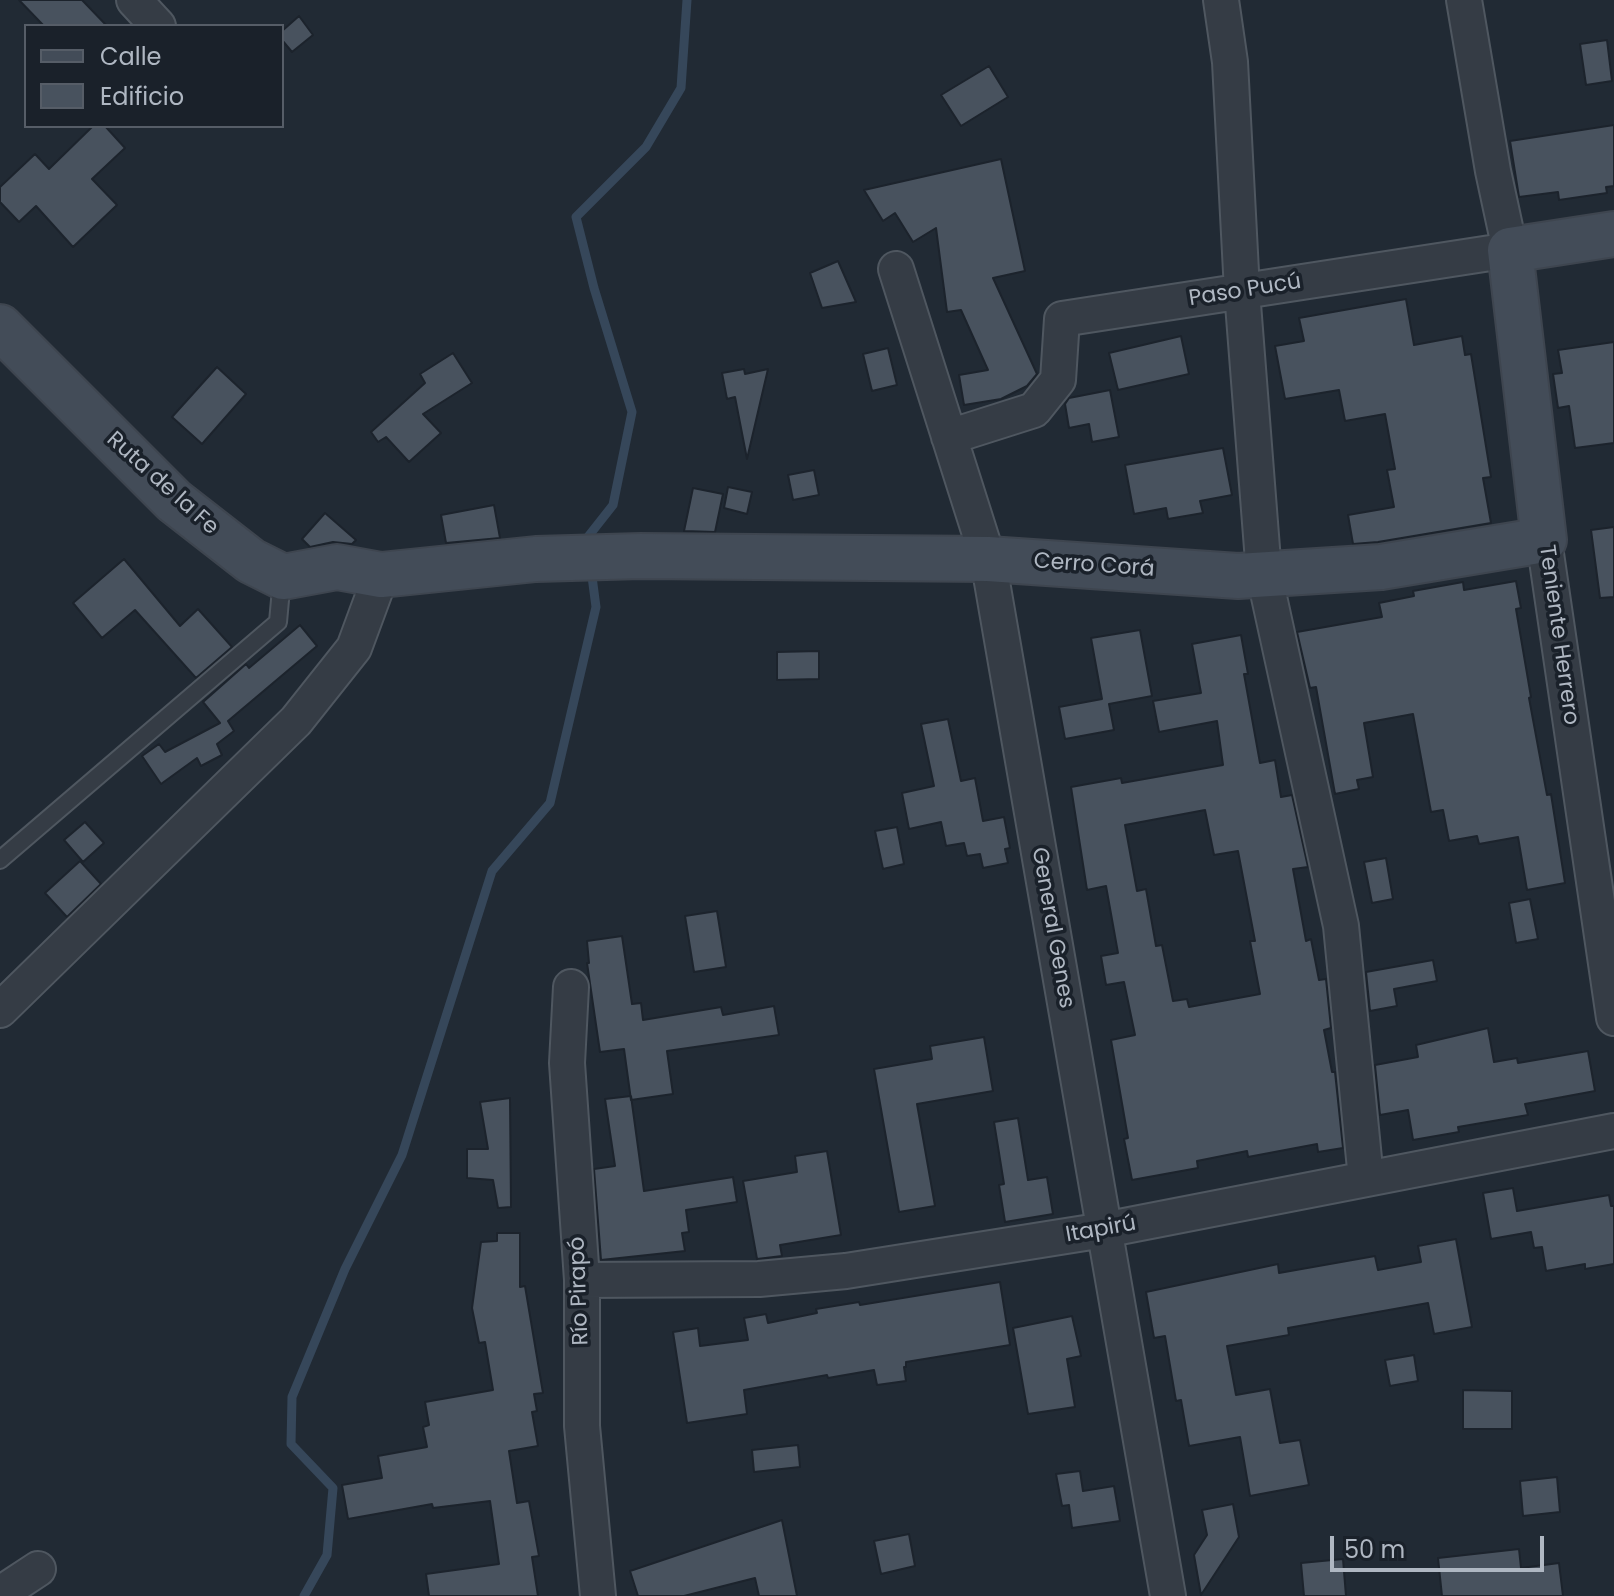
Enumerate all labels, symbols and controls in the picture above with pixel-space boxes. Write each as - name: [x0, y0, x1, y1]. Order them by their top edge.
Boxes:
- legend: [24, 24, 284, 128]
- text: Calle: [100, 40, 161, 73]
- text: Edificio: [100, 80, 184, 113]
- street label: Paso Pucú: [1187, 269, 1303, 313]
- street label: Ruta de la Fe: [101, 427, 223, 541]
- street label: Teniente Herrero: [1532, 543, 1584, 727]
- street label: Cerro Corá: [1033, 549, 1155, 583]
- street label: General Genes: [1025, 846, 1079, 1010]
- street label: Itapirú: [1064, 1211, 1138, 1249]
- street label: Río Pirapó: [565, 1236, 595, 1346]
- scale bar: [1334, 1520, 1548, 1570]
- text: 50 m: [1344, 1533, 1405, 1566]

